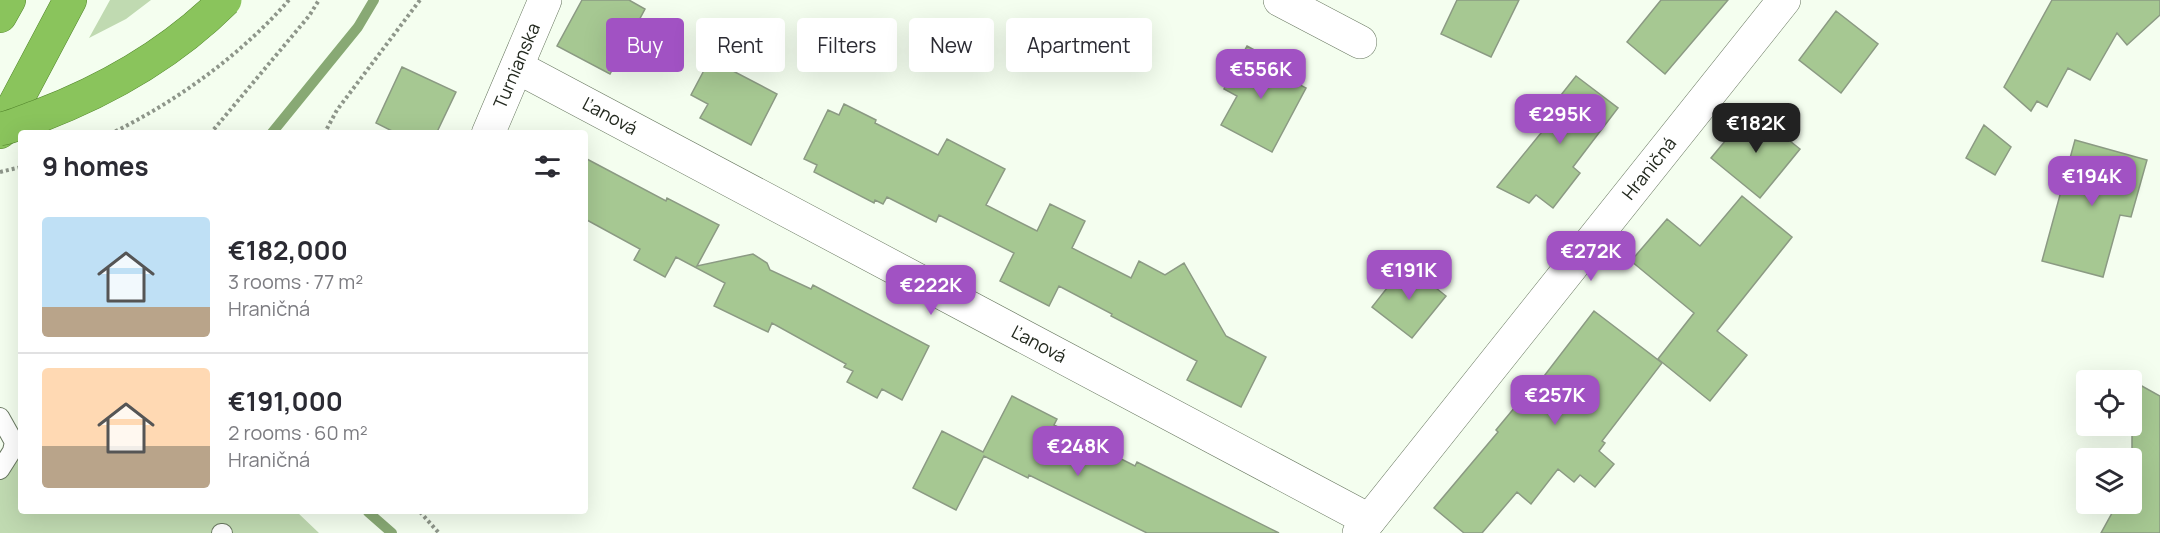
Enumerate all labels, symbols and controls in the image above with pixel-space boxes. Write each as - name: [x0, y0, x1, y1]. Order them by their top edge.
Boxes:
- chip: Buy: [606, 18, 684, 72]
- chip: Rent: [696, 18, 785, 72]
- chip: Filters: [797, 18, 897, 72]
- chip: New: [909, 18, 994, 72]
- chip: Apartment: [1006, 18, 1152, 72]
- street label: Turnianska: [487, 19, 545, 112]
- pin: €556K: [1219, 49, 1303, 100]
- text: €556K: [1230, 55, 1292, 82]
- street label: Ľanová: [579, 91, 642, 140]
- pin: €295K: [1518, 94, 1602, 145]
- text: €295K: [1529, 100, 1591, 127]
- pin: €182K: [1714, 103, 1798, 154]
- text: €182K: [1726, 109, 1786, 136]
- street label: Hraničná: [1616, 132, 1681, 204]
- text: 9 homes: [42, 148, 149, 184]
- icon: filters: [531, 150, 564, 183]
- pin: €194K: [2050, 156, 2134, 207]
- text: €194K: [2062, 162, 2122, 189]
- pin: €272K: [1549, 231, 1633, 282]
- text: €182,000: [228, 232, 348, 268]
- text: €272K: [1560, 237, 1622, 264]
- icon: home: [90, 241, 162, 313]
- pin: €191K: [1367, 250, 1451, 301]
- text: €191K: [1381, 256, 1437, 283]
- pin: €222K: [889, 265, 973, 316]
- text: 3 rooms · 77 m²: [228, 268, 363, 295]
- text: €222K: [900, 271, 962, 298]
- text: Hraničná: [228, 295, 310, 322]
- street label: Ľanová: [1008, 319, 1071, 368]
- map controls: [2076, 370, 2142, 514]
- button: locate: [2076, 370, 2142, 436]
- pin: €257K: [1513, 375, 1597, 426]
- text: €257K: [1525, 381, 1585, 408]
- text: €191,000: [228, 383, 343, 419]
- icon: home: [90, 392, 162, 464]
- text: 2 rooms · 60 m²: [228, 419, 368, 446]
- pin: €248K: [1036, 426, 1120, 477]
- text: €248K: [1047, 432, 1109, 459]
- text: Hraničná: [228, 446, 310, 473]
- button: layers: [2076, 448, 2142, 514]

